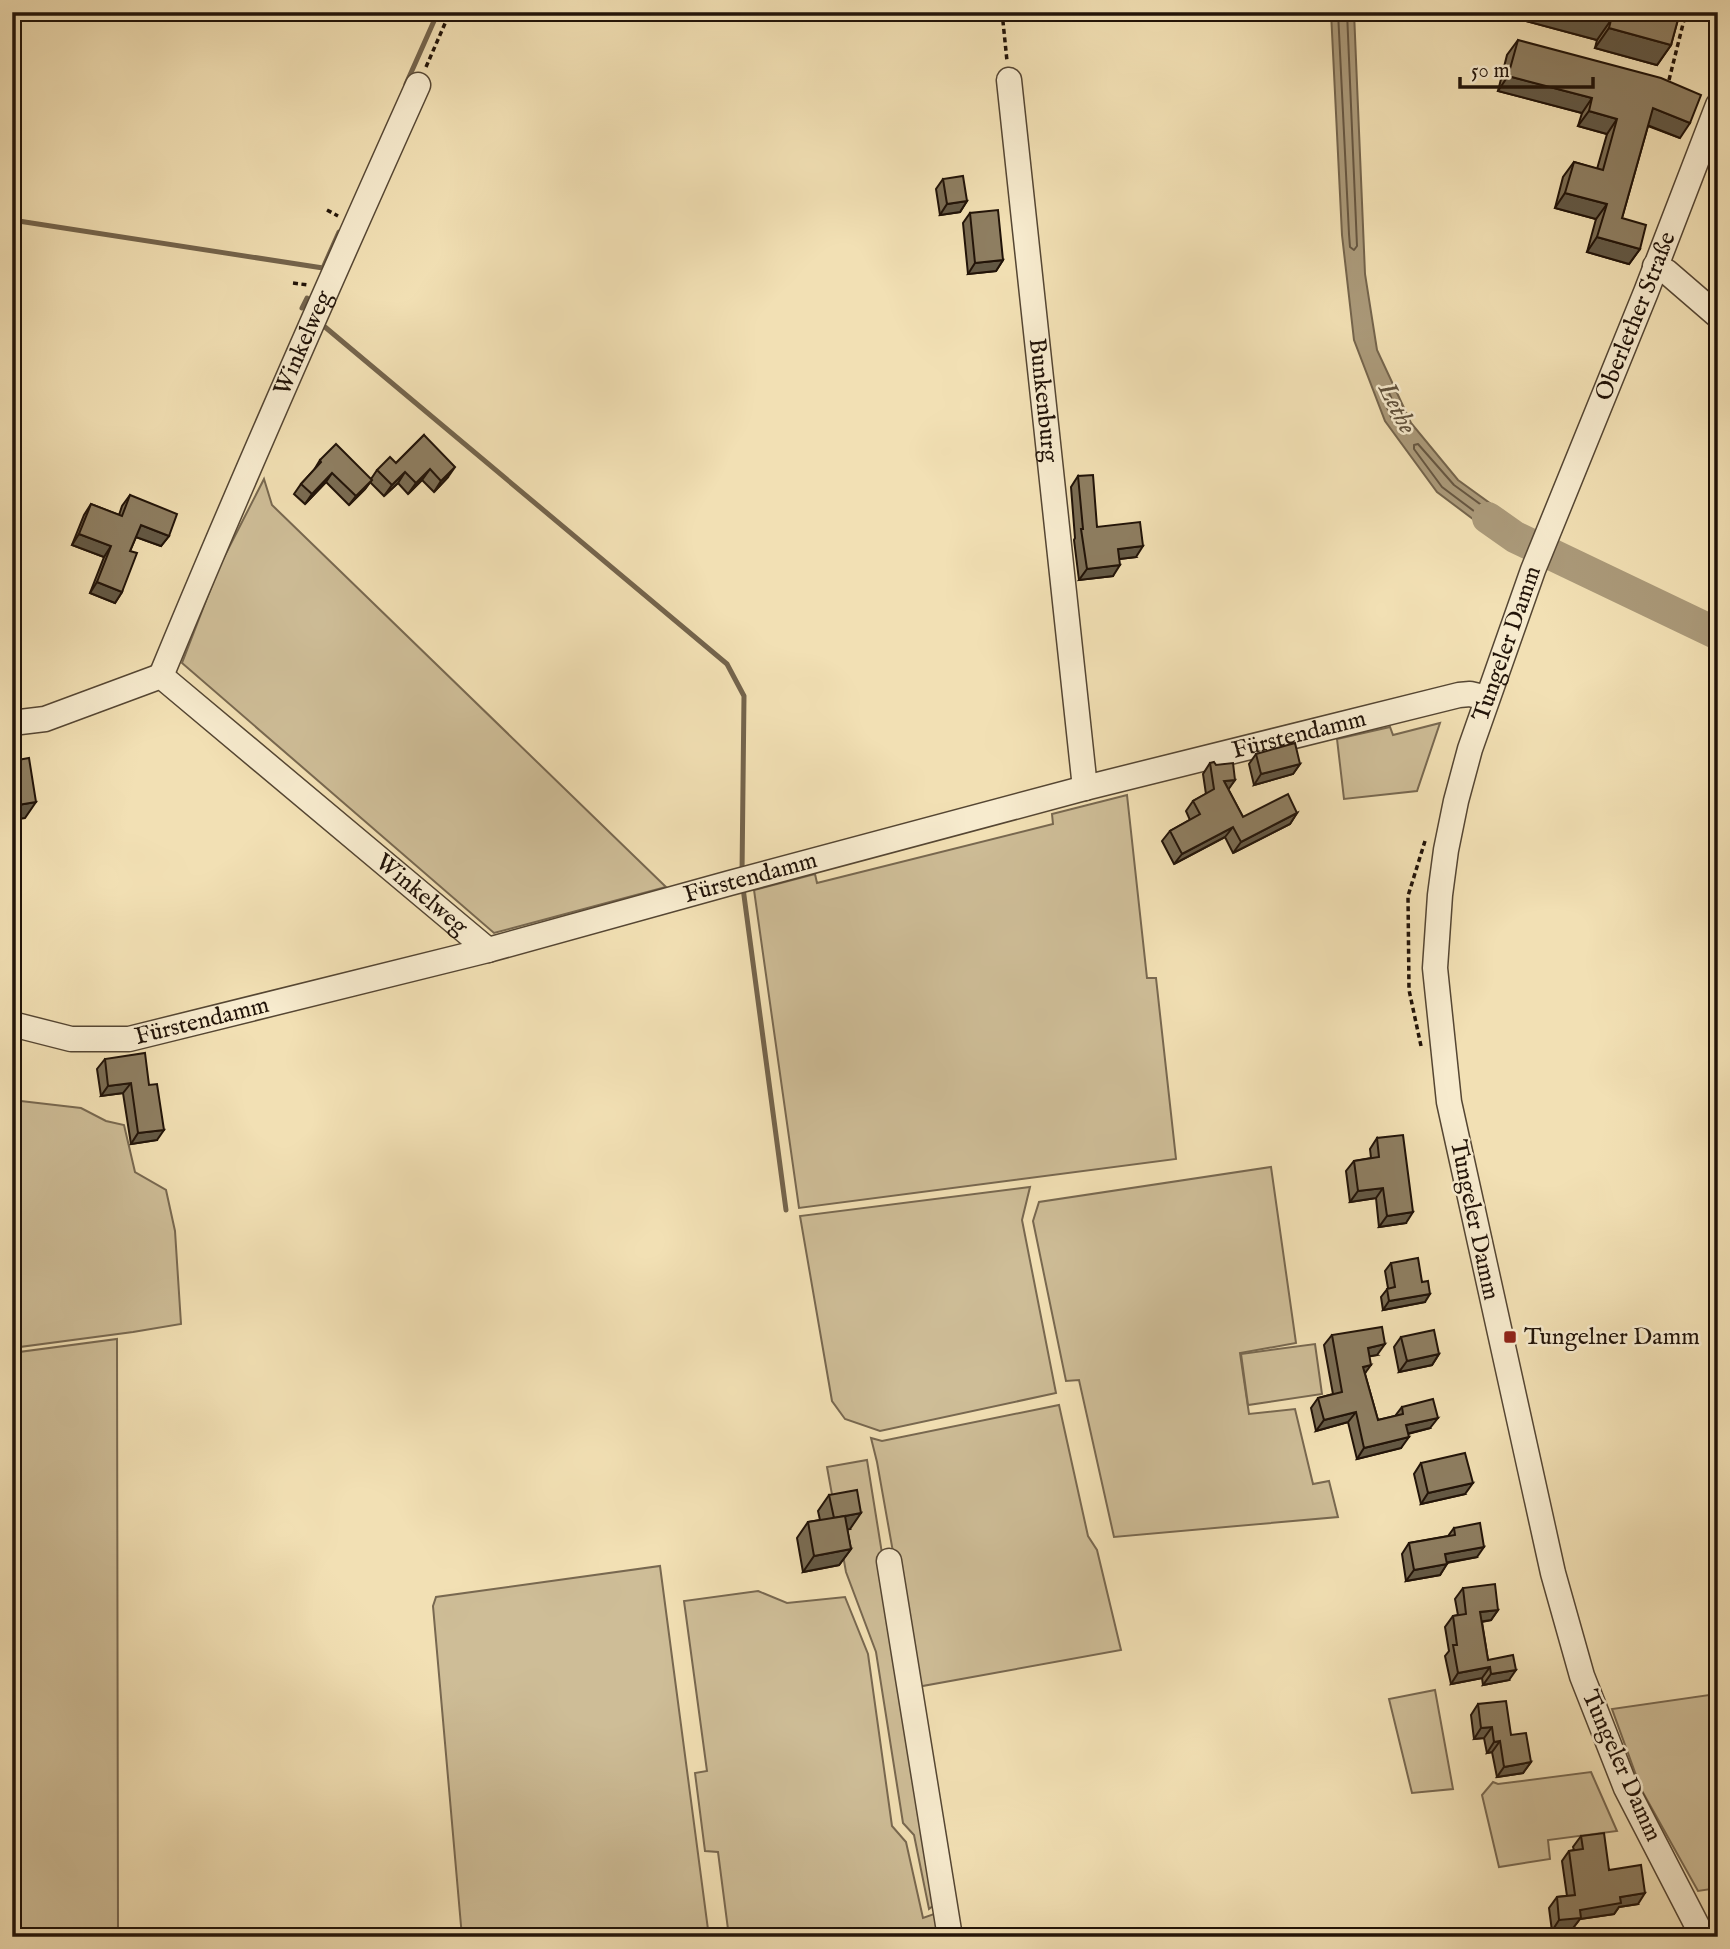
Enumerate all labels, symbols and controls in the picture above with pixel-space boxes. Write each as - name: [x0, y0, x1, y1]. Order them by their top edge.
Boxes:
- scale bar: [1460, 46, 1594, 90]
- text: 50 m: [1471, 58, 1510, 85]
- street label: Oberlether Straße: [1588, 227, 1683, 405]
- street label: Winkelweg: [267, 285, 340, 400]
- street label: Bunkenburg: [1021, 337, 1066, 465]
- water label: Lethe: [1370, 376, 1424, 440]
- street label: Tungeler Damm: [1465, 562, 1549, 726]
- street label: Fürstendamm: [1229, 703, 1369, 766]
- street label: Fürstendamm: [680, 845, 821, 911]
- street label: Winkelweg: [369, 847, 475, 943]
- street label: Fürstendamm: [132, 989, 272, 1052]
- street label: Tungeler Damm: [1442, 1137, 1506, 1303]
- place label: Tungelner Damm: [1524, 1322, 1700, 1353]
- marker: Tungelner Damm: [1502, 1329, 1518, 1345]
- street label: Tungeler Damm: [1574, 1685, 1668, 1847]

